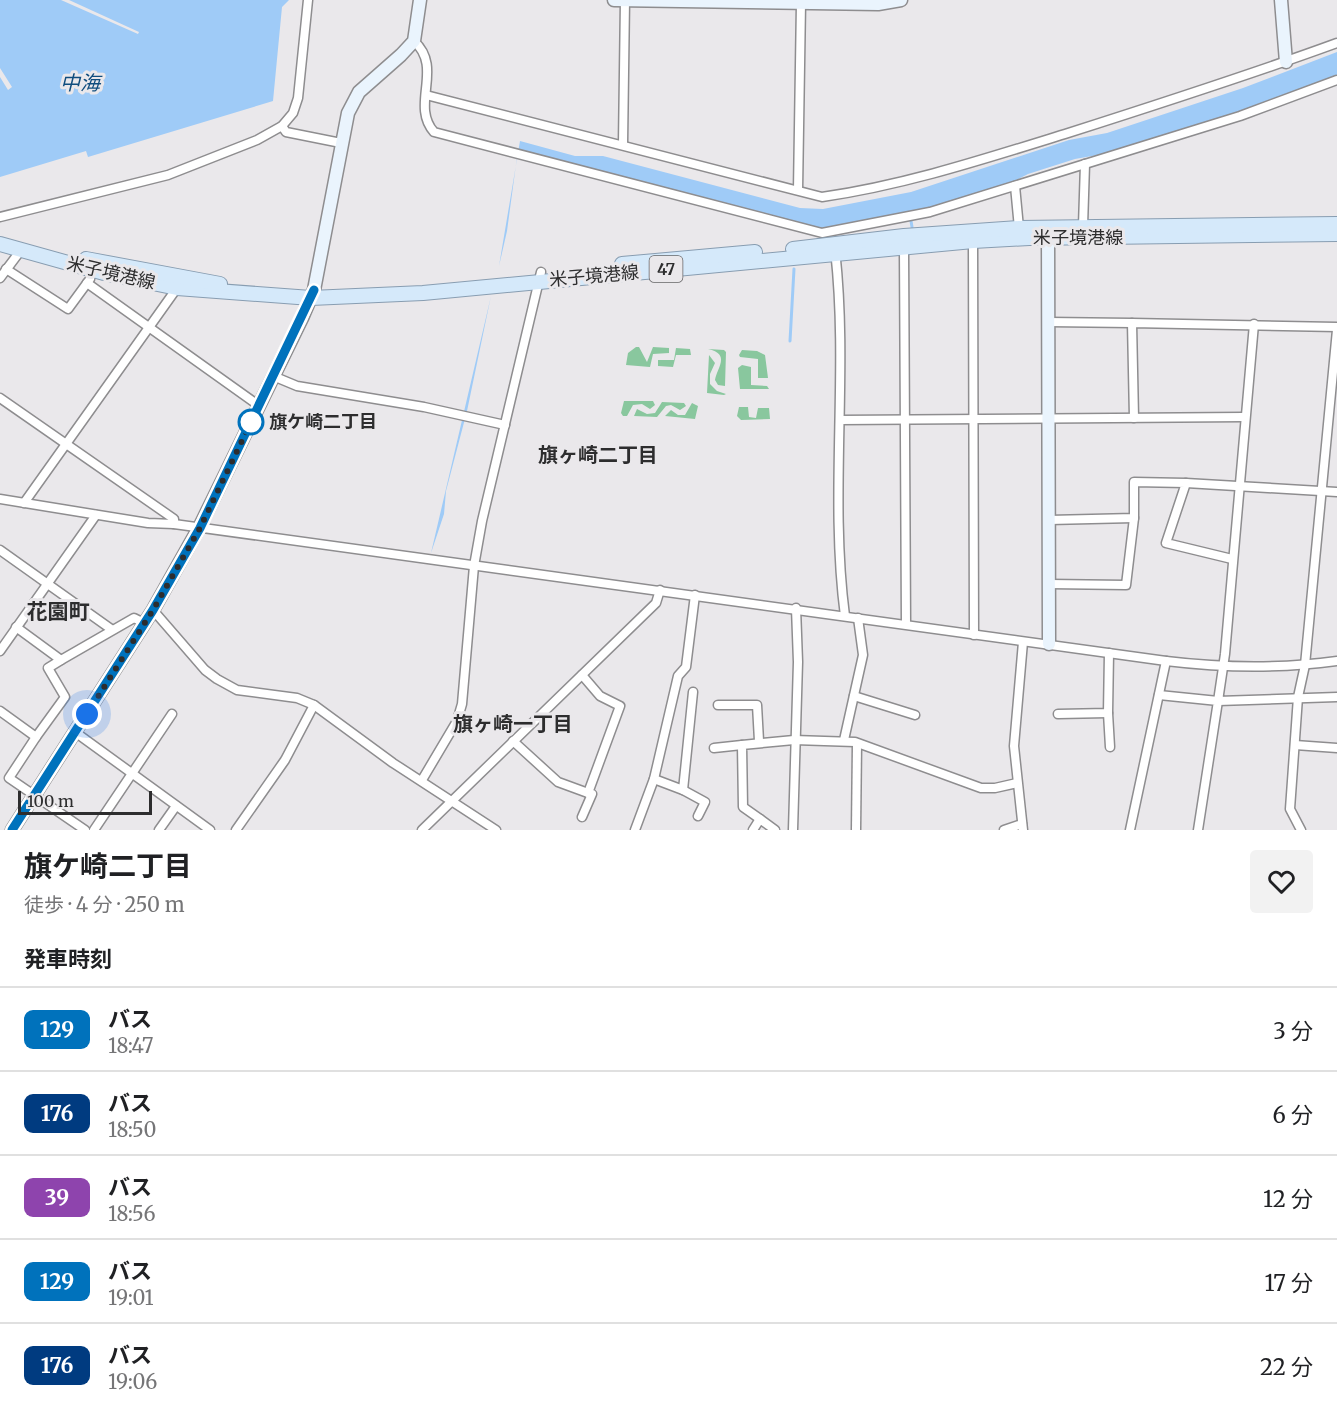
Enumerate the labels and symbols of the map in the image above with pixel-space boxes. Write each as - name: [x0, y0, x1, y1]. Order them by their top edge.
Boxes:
- water label: 中海: [60, 70, 103, 95]
- street label: 米子境港線: [1033, 226, 1123, 249]
- street label: 米子境港線: [65, 251, 158, 294]
- road number: 47: [650, 256, 682, 282]
- street label: 米子境港線: [548, 260, 640, 291]
- marker: 旗ケ崎二丁目: [238, 409, 264, 435]
- place label: 旗ケ崎二丁目: [269, 410, 377, 433]
- district label: 旗ヶ崎二丁目: [538, 442, 658, 467]
- district label: 花園町: [27, 598, 90, 625]
- your location: [72, 699, 102, 729]
- district label: 旗ヶ崎一丁目: [453, 711, 573, 736]
- scale bar: [18, 788, 152, 816]

